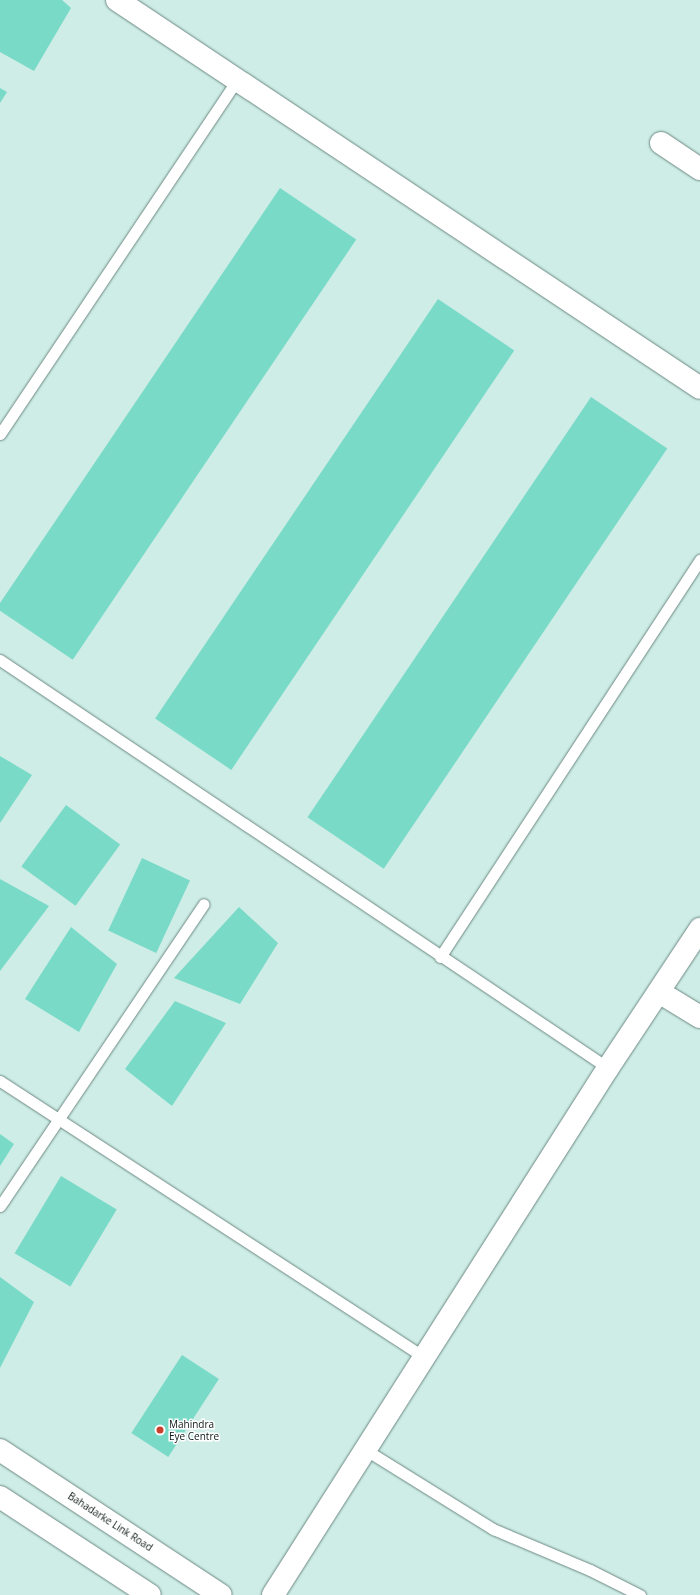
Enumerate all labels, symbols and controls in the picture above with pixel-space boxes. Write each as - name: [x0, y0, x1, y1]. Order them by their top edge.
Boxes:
- place label: Mahindra Eye Centre: [169, 1418, 219, 1442]
- marker: Mahindra Eye Centre: [154, 1424, 166, 1436]
- street label: Bahadarke Link Road: [65, 1490, 155, 1554]

